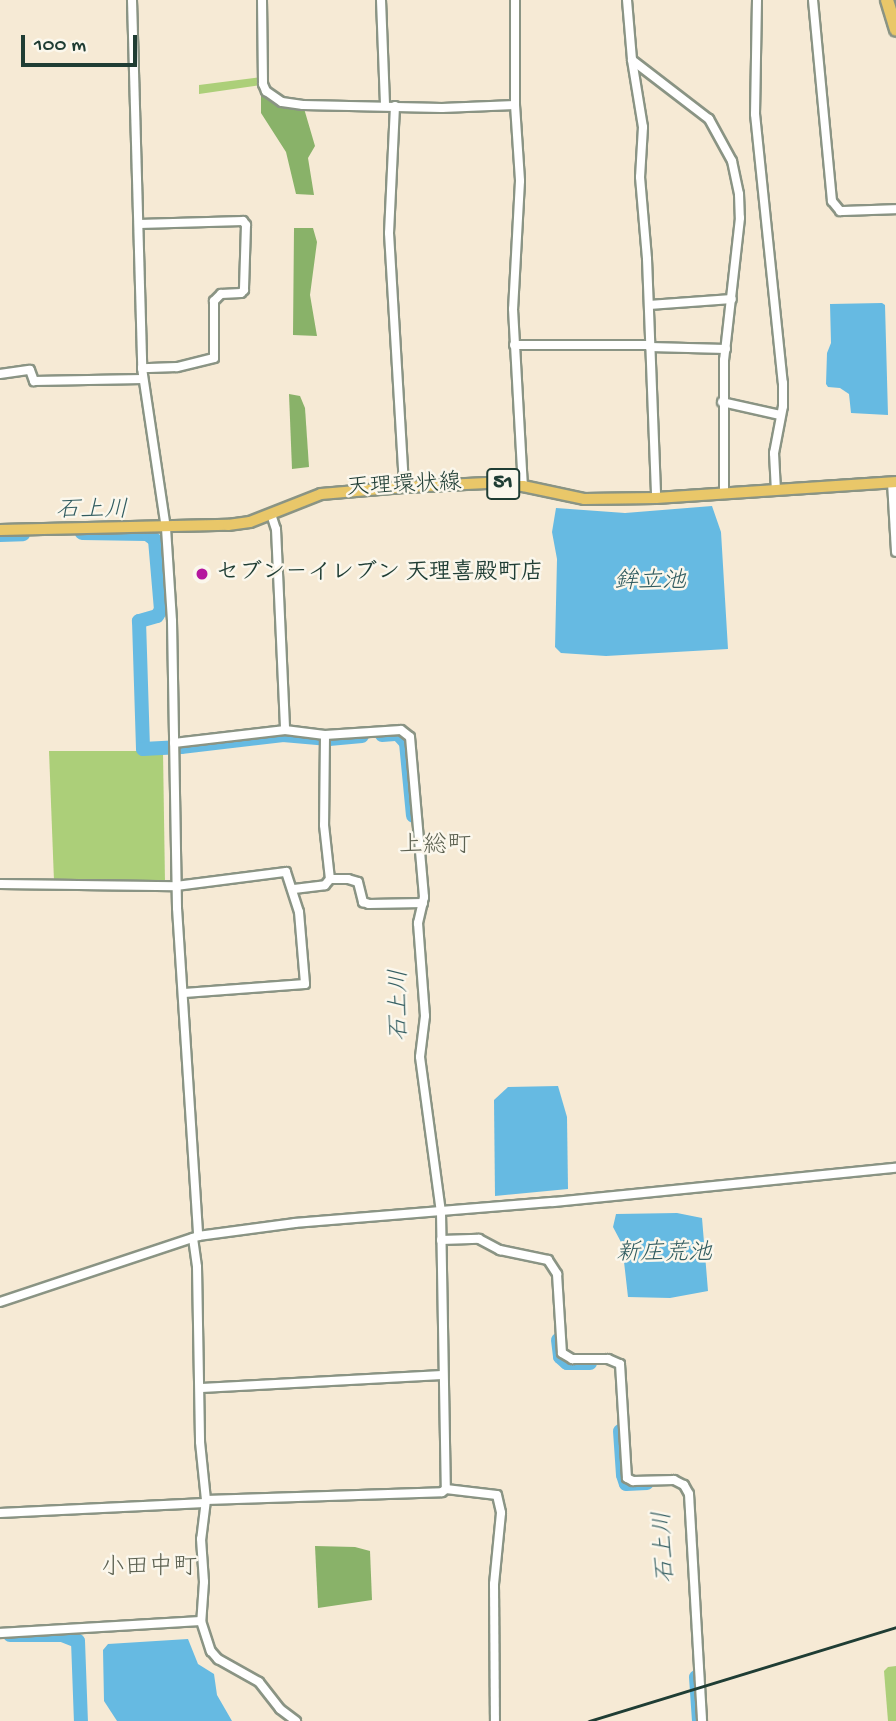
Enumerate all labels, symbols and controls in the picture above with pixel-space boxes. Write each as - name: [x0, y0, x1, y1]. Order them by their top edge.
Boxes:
- scale bar: [24, 21, 140, 65]
- text: 100 m: [34, 34, 86, 59]
- road number: 51: [486, 466, 520, 502]
- street label: 天理環状線: [346, 470, 462, 504]
- water label: 石上川: [56, 498, 128, 526]
- place label: セブン－イレブン 天理喜殿町店: [216, 560, 543, 588]
- marker: セブン－イレブン 天理喜殿町店: [194, 566, 210, 582]
- water label: 鉾立池: [614, 569, 686, 597]
- district label: 上総町: [399, 833, 471, 861]
- water label: 石上川: [387, 969, 415, 1041]
- water label: 新庄荒池: [616, 1241, 712, 1269]
- water label: 石上川: [650, 1510, 682, 1584]
- district label: 小田中町: [101, 1555, 197, 1583]

